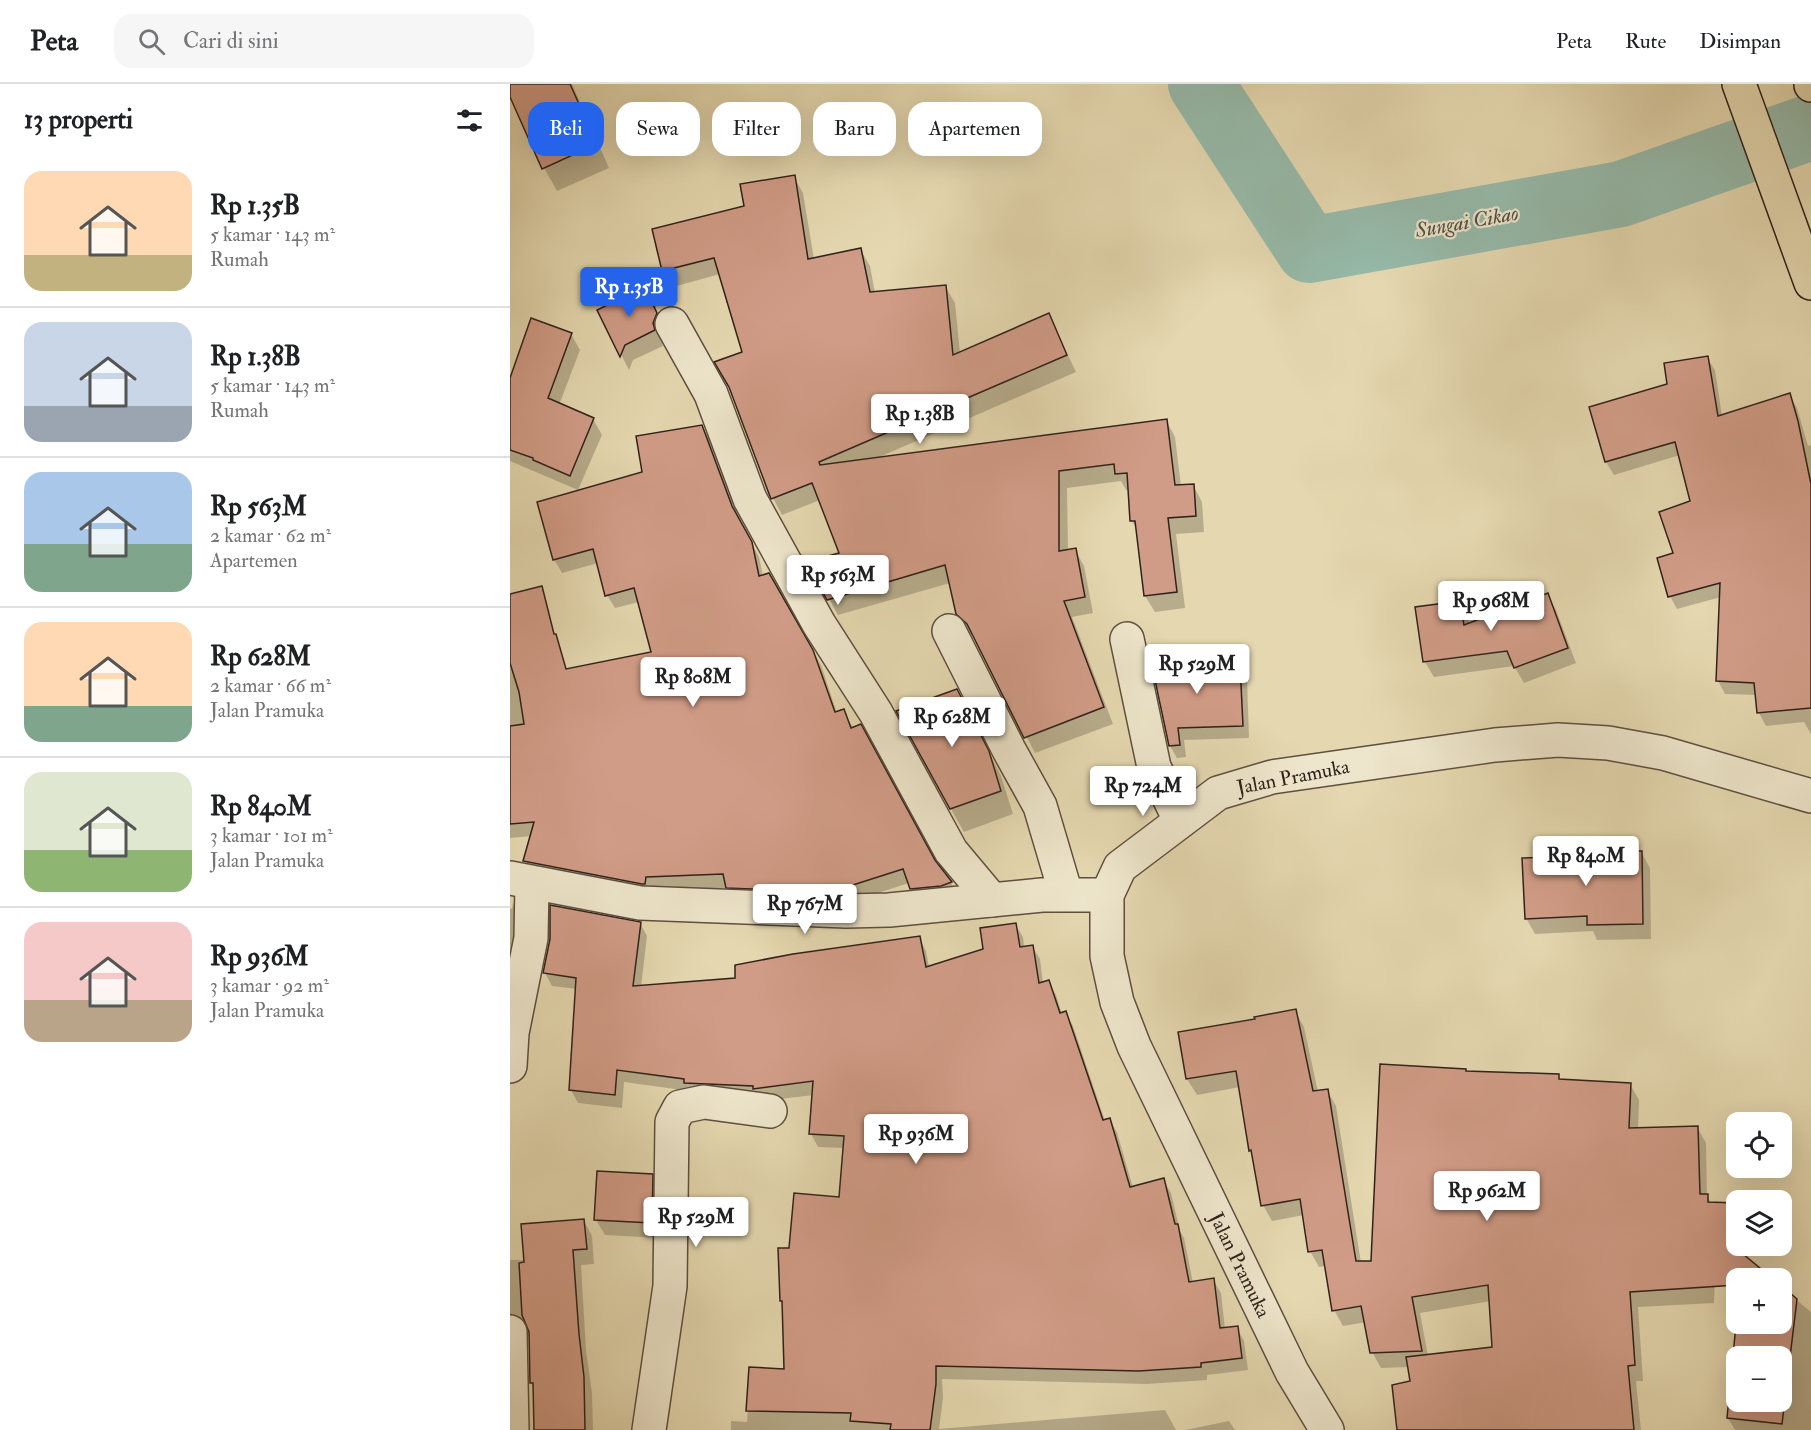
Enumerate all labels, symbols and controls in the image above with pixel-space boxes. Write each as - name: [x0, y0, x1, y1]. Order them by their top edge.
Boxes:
- search box: [114, 14, 534, 68]
- text: Peta: [30, 24, 78, 59]
- icon: search: [135, 25, 168, 58]
- text: Cari di sini: [183, 27, 279, 55]
- text: Peta: [1556, 28, 1592, 55]
- text: Rute: [1625, 28, 1666, 55]
- text: Disimpan: [1699, 28, 1781, 55]
- chip: Beli: [528, 102, 604, 156]
- chip: Sewa: [616, 102, 700, 156]
- chip: Filter: [712, 102, 801, 156]
- chip: Baru: [813, 102, 896, 156]
- chip: Apartemen: [908, 102, 1042, 156]
- text: 13 properti: [24, 104, 133, 136]
- icon: filters: [453, 104, 486, 137]
- text: Rp 1.35B: [210, 190, 300, 222]
- icon: home: [72, 195, 144, 267]
- water label: Sungai Cikao: [1412, 200, 1521, 245]
- text: 5 kamar · 143 m²: [210, 222, 335, 247]
- text: Rumah: [210, 247, 269, 272]
- pin: Rp 1.35B: [567, 267, 691, 318]
- text: Rp 1.35B: [594, 274, 664, 299]
- text: Rp 1.38B: [210, 341, 301, 373]
- icon: home: [72, 346, 144, 418]
- text: 5 kamar · 143 m²: [210, 373, 335, 398]
- pin: Rp 1.38B: [858, 394, 982, 445]
- text: Rumah: [210, 398, 269, 423]
- text: Rp 1.38B: [885, 401, 955, 426]
- text: Rp 563M: [210, 491, 307, 523]
- icon: home: [72, 496, 144, 568]
- text: 2 kamar · 62 m²: [210, 523, 331, 548]
- text: Apartemen: [210, 548, 297, 573]
- pin: Rp 563M: [783, 555, 893, 606]
- text: Rp 563M: [801, 562, 875, 587]
- pin: Rp 968M: [1436, 581, 1546, 632]
- text: Rp 968M: [1452, 588, 1530, 613]
- text: Rp 628M: [210, 641, 311, 673]
- pin: Rp 529M: [1142, 644, 1252, 695]
- icon: home: [72, 646, 144, 718]
- text: Rp 529M: [1158, 651, 1236, 676]
- pin: Rp 808M: [638, 657, 748, 708]
- text: Rp 808M: [654, 664, 732, 689]
- text: 2 kamar · 66 m²: [210, 673, 331, 698]
- pin: Rp 628M: [897, 697, 1007, 748]
- text: Jalan Pramuka: [210, 698, 324, 723]
- text: Rp 628M: [913, 704, 991, 729]
- street label: Jalan Pramuka: [1234, 754, 1352, 800]
- pin: Rp 724M: [1088, 766, 1198, 817]
- text: Rp 724M: [1104, 773, 1182, 798]
- text: Rp 840M: [210, 791, 312, 823]
- icon: home: [72, 796, 144, 868]
- text: 3 kamar · 101 m²: [210, 823, 333, 848]
- pin: Rp 840M: [1531, 836, 1641, 887]
- text: Rp 840M: [1547, 843, 1625, 868]
- text: Jalan Pramuka: [210, 848, 324, 873]
- pin: Rp 767M: [750, 884, 860, 935]
- text: Rp 767M: [767, 891, 843, 916]
- text: Rp 936M: [210, 941, 309, 973]
- icon: home: [72, 946, 144, 1018]
- text: 3 kamar · 92 m²: [210, 973, 329, 998]
- text: Jalan Pramuka: [210, 998, 324, 1023]
- map controls: [1726, 1112, 1792, 1412]
- button: locate: [1726, 1112, 1792, 1178]
- pin: Rp 936M: [861, 1114, 971, 1165]
- text: Rp 936M: [878, 1121, 954, 1146]
- pin: Rp 962M: [1432, 1171, 1542, 1222]
- text: Rp 962M: [1448, 1178, 1526, 1203]
- button: layers: [1726, 1190, 1792, 1256]
- pin: Rp 529M: [641, 1197, 751, 1248]
- text: Rp 529M: [657, 1204, 735, 1229]
- street label: Jalan Pramuka: [1203, 1207, 1277, 1323]
- button: +: [1726, 1268, 1792, 1334]
- button: −: [1726, 1346, 1792, 1412]

